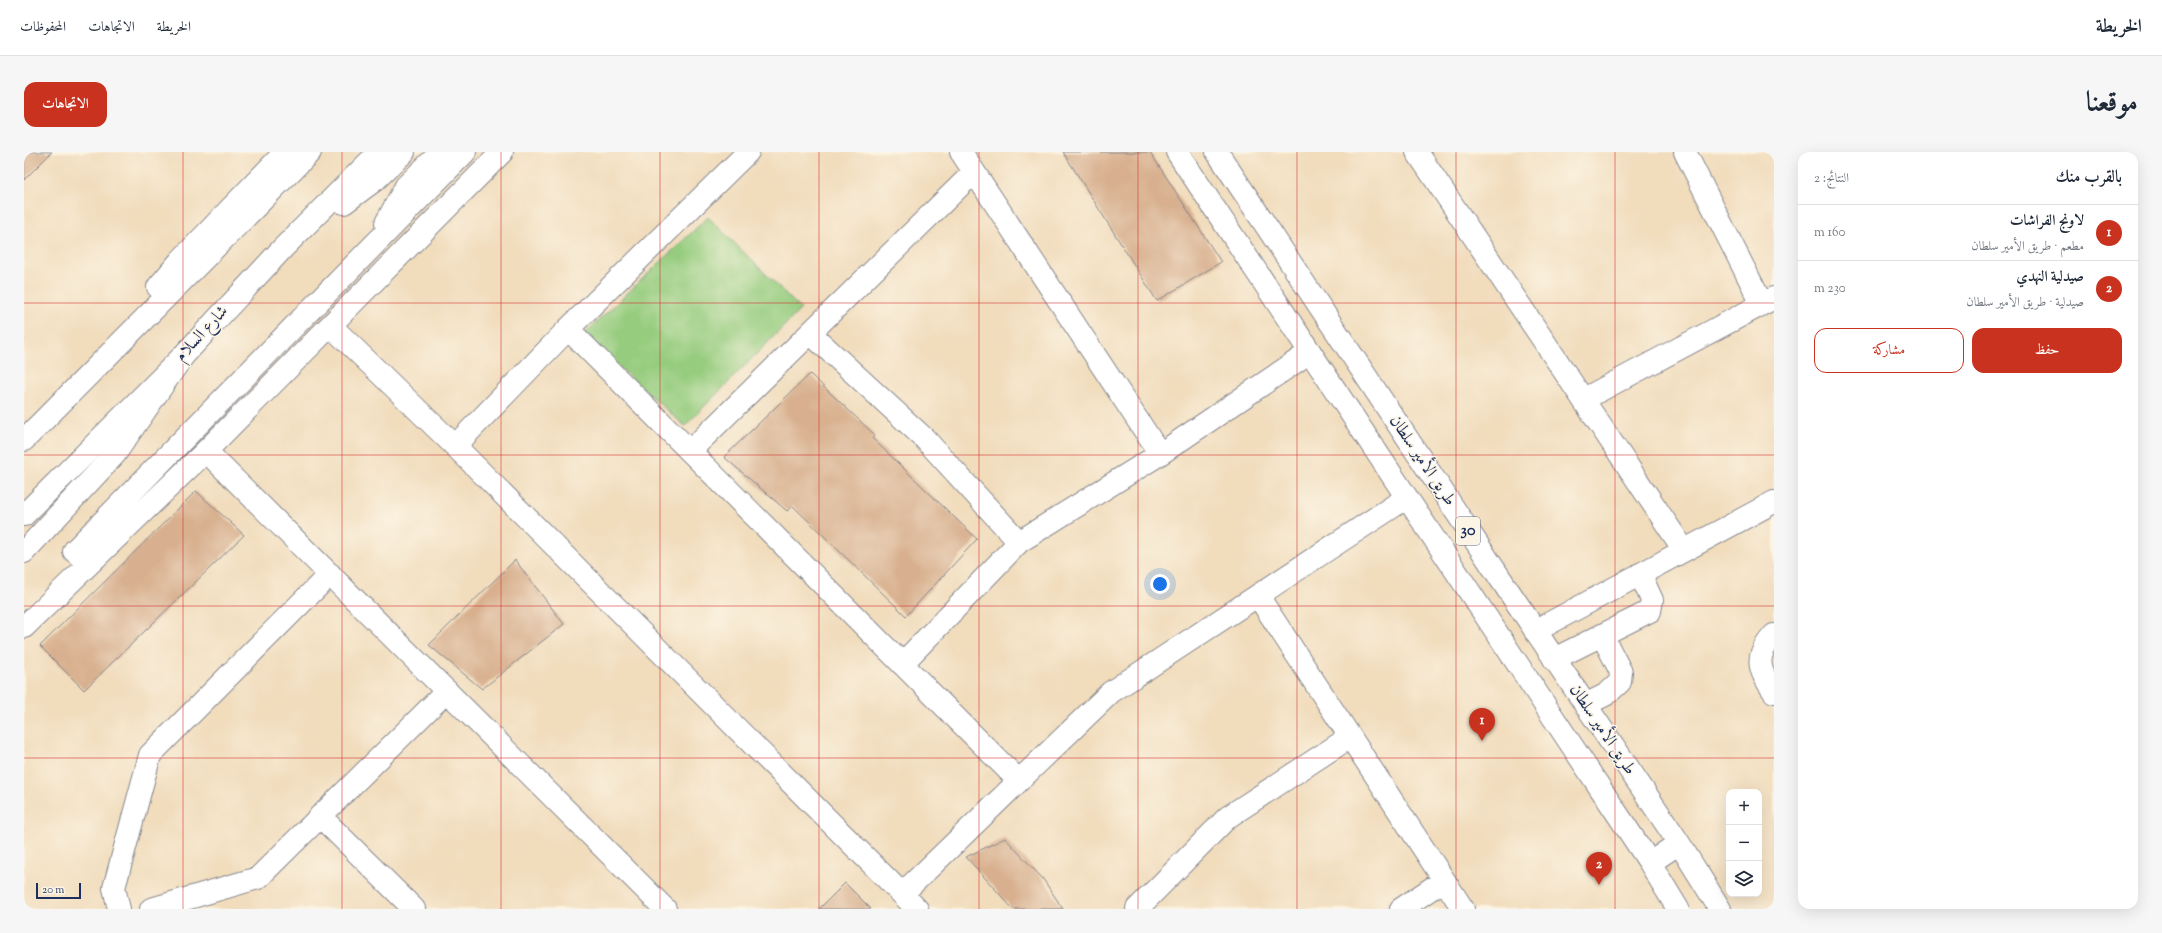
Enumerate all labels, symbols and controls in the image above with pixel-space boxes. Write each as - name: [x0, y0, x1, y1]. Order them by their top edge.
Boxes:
- text: الخريطة: [2096, 14, 2142, 41]
- text: المحفوظات: [20, 18, 66, 38]
- text: الاتجاهات: [88, 18, 135, 38]
- text: الخريطة: [157, 18, 191, 38]
- button: الاتجاهات: [24, 82, 107, 127]
- text: موقعنا: [2086, 84, 2138, 124]
- text: بالقرب منك: [2056, 166, 2122, 190]
- text: النتائج: 2: [1814, 170, 1849, 188]
- text: لاونج الفراشات: [2010, 211, 2084, 232]
- text: 160 m: [1814, 224, 1845, 242]
- text: 1: [2107, 224, 2111, 242]
- text: مطعم · طريق الأمير سلطان: [1971, 238, 2084, 256]
- text: صيدلية النهدي: [2016, 267, 2084, 288]
- text: 230 m: [1814, 280, 1846, 298]
- text: 2: [2106, 280, 2112, 298]
- text: صيدلية · طريق الأمير سلطان: [1966, 294, 2084, 312]
- street label: شارع السلام: [170, 301, 235, 368]
- button: مشاركة: [1814, 328, 1964, 373]
- button: حفظ: [1972, 328, 2122, 373]
- street label: طريق الأمير سلطان: [1383, 410, 1462, 511]
- road number: 30: [1456, 517, 1480, 545]
- your location: [1150, 574, 1170, 594]
- street label: طريق الأمير سلطان: [1563, 679, 1642, 780]
- pin: 1: [1469, 708, 1495, 741]
- map controls: [1726, 789, 1762, 897]
- button: +: [1726, 789, 1762, 825]
- button: −: [1726, 825, 1762, 861]
- pin: 2: [1586, 852, 1612, 885]
- button: layers: [1726, 861, 1762, 897]
- scale bar: [36, 881, 81, 900]
- text: 20 m: [42, 882, 64, 898]

